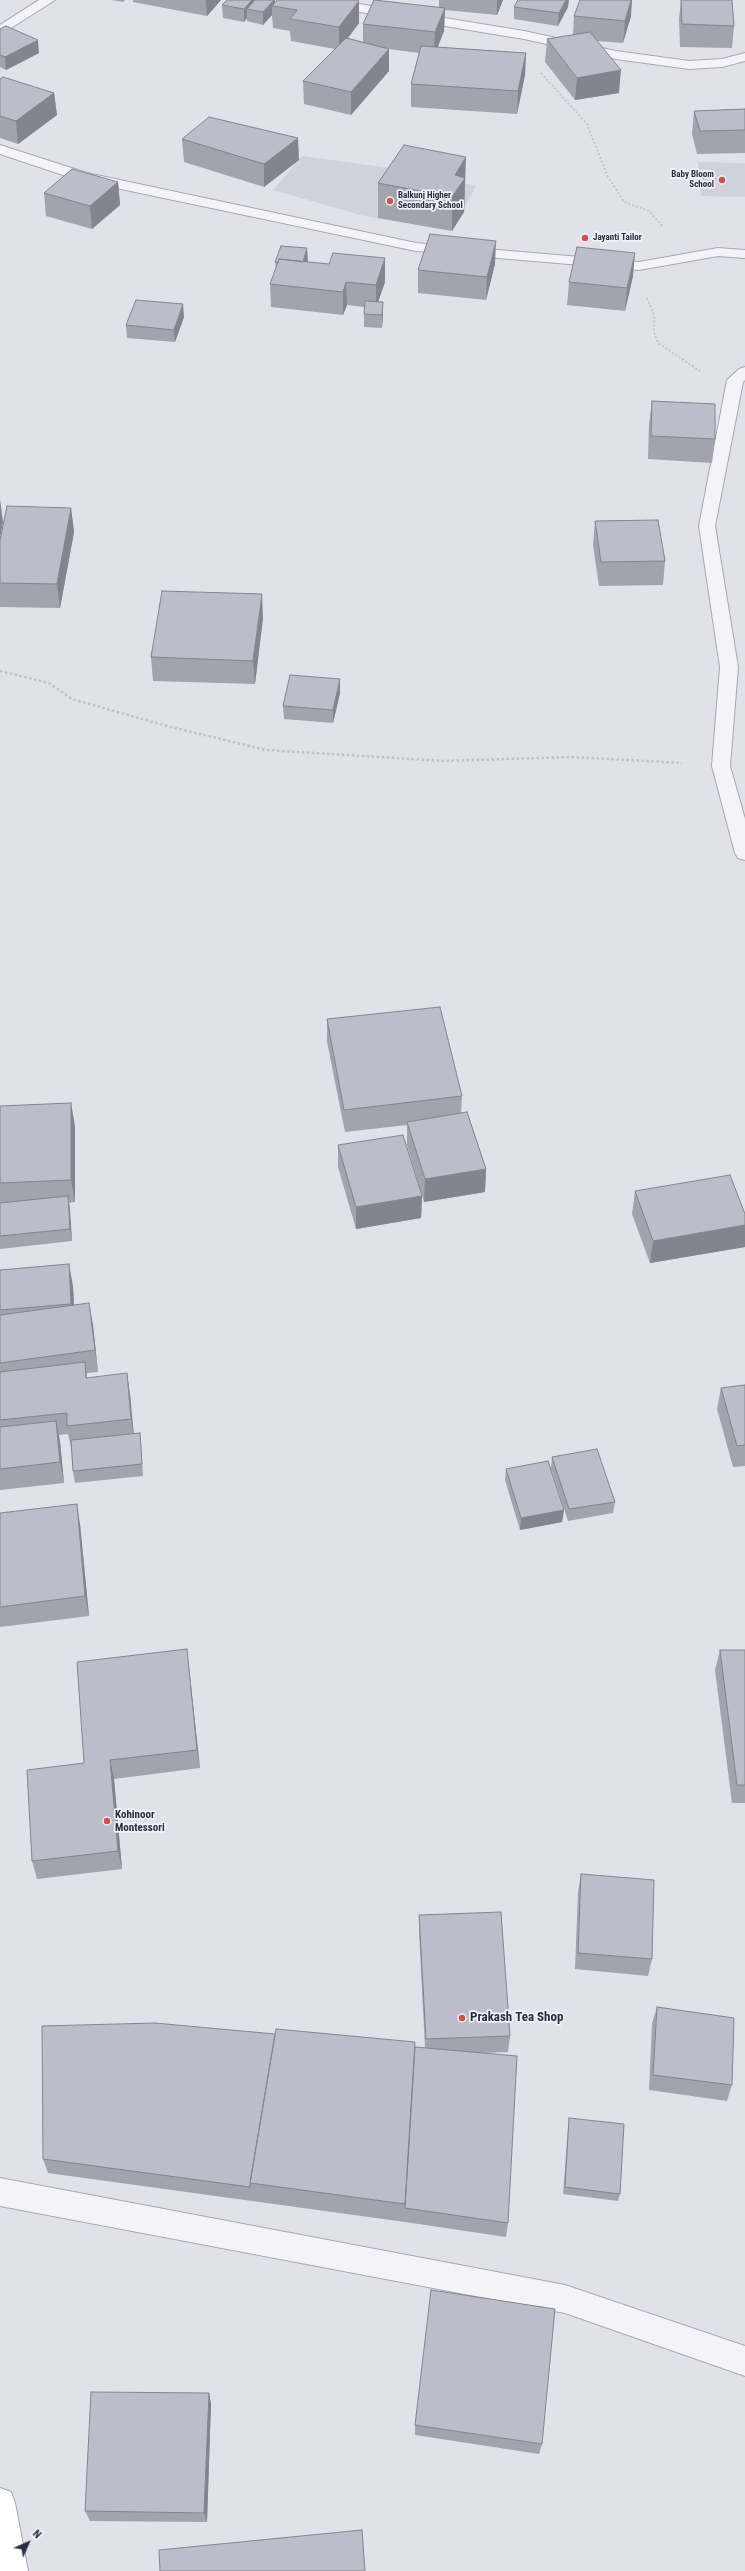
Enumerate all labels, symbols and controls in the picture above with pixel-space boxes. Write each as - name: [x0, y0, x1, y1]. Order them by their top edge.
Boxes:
- place label: Baby Bloom School: [671, 170, 714, 191]
- marker: Baby Bloom School: [717, 175, 727, 185]
- place label: Balkunj Higher Secondary School: [398, 191, 463, 212]
- marker: Balkunj Higher Secondary School: [385, 196, 395, 206]
- marker: Jayanti Tailor: [580, 233, 590, 243]
- place label: Jayanti Tailor: [593, 233, 642, 243]
- place label: Kohinoor Montessori: [115, 1808, 165, 1834]
- marker: Kohinoor Montessori: [102, 1816, 112, 1826]
- place label: Prakash Tea Shop: [470, 2010, 563, 2026]
- marker: Prakash Tea Shop: [457, 2013, 467, 2023]
- north arrow: [8, 2523, 48, 2563]
- text: N: [30, 2527, 44, 2541]

